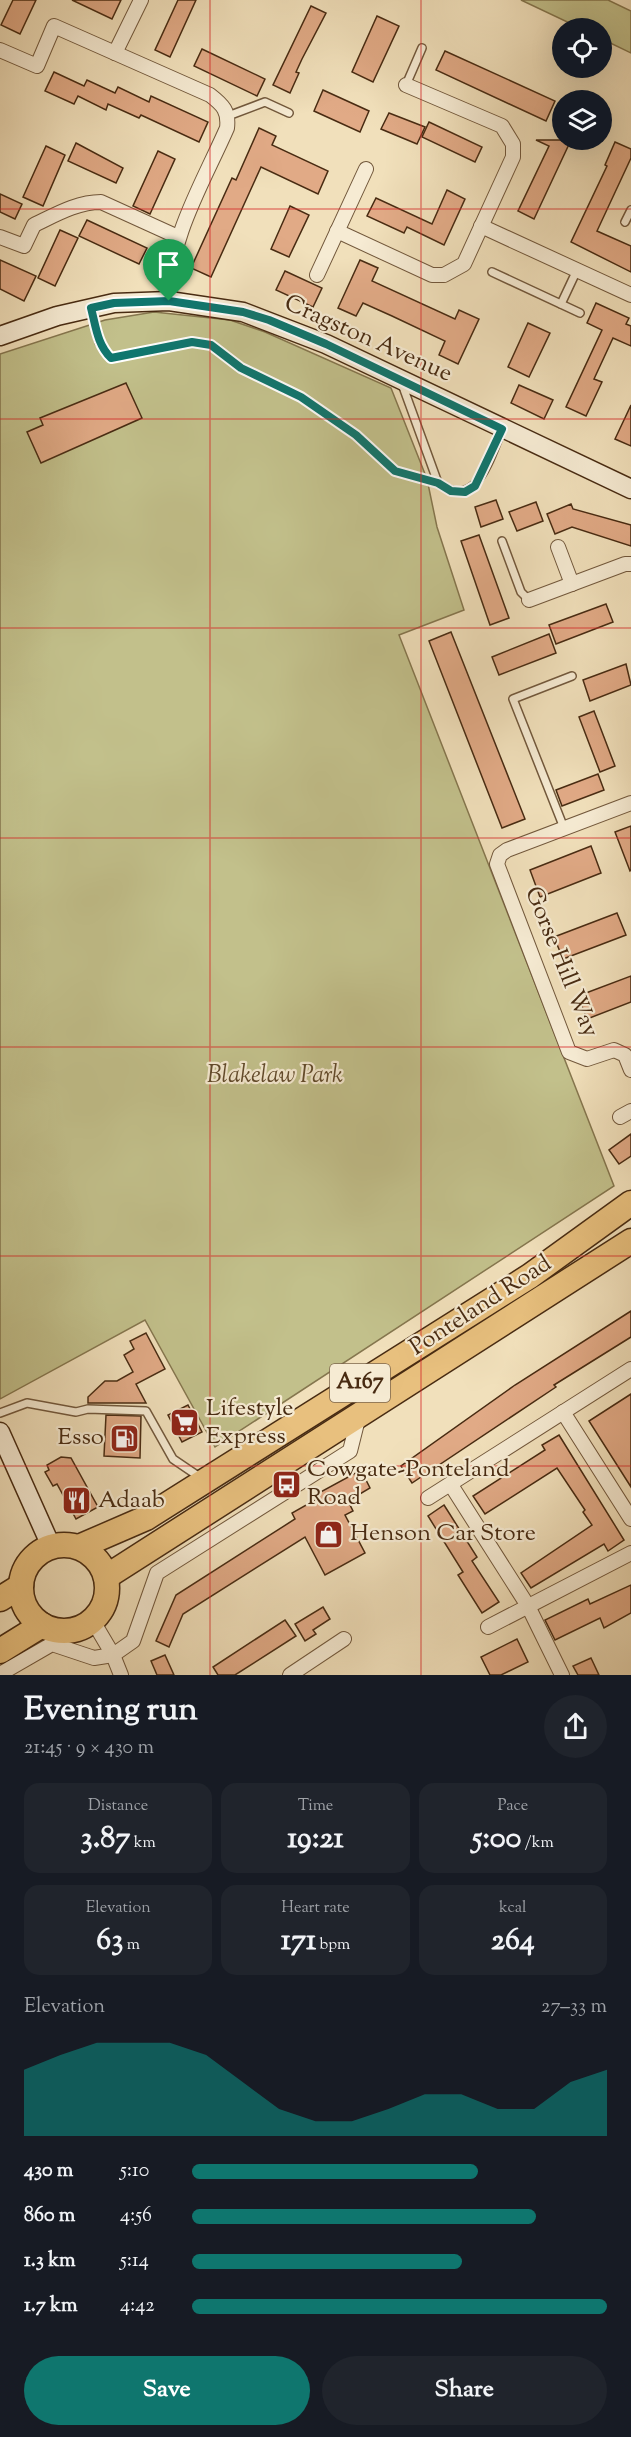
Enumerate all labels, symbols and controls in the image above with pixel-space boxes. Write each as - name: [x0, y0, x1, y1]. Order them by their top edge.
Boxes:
- map controls: [552, 18, 612, 150]
- button: locate: [552, 18, 612, 78]
- button: layers: [552, 90, 612, 150]
- pin: [143, 239, 194, 301]
- icon: arrive: [152, 248, 185, 281]
- street label: Cragston Avenue: [279, 287, 457, 391]
- street label: Gorse Hill Way: [515, 882, 607, 1042]
- park label: Blakelaw Park: [207, 1059, 343, 1093]
- street label: Ponteland Road: [403, 1247, 559, 1365]
- road number: A167: [330, 1364, 390, 1402]
- place label: Lifestyle Express: [206, 1392, 293, 1454]
- supermarket icon: Lifestyle Express: [169, 1407, 201, 1439]
- place label: Esso: [58, 1421, 104, 1455]
- fuel station icon: Esso: [109, 1422, 141, 1454]
- place label: Cowgate-Ponteland Road: [307, 1453, 510, 1515]
- bus stop icon: Cowgate-Ponteland Road: [270, 1468, 302, 1500]
- place label: Adaab: [98, 1484, 165, 1518]
- restaurant icon: Adaab: [61, 1485, 93, 1517]
- place label: Henson Car Store: [350, 1517, 536, 1551]
- shop icon: Henson Car Store: [313, 1518, 345, 1550]
- text: Evening run: [24, 1687, 198, 1735]
- button: share: [544, 1695, 607, 1758]
- text: 21:45 · 9 × 430 m: [24, 1734, 154, 1763]
- text: Distance: [88, 1795, 148, 1818]
- text: Time: [298, 1795, 333, 1818]
- text: Pace: [498, 1795, 528, 1818]
- text: 3.87: [81, 1818, 130, 1861]
- text: 19:21: [287, 1818, 344, 1861]
- text: 5:00: [472, 1818, 521, 1861]
- text: km: [130, 1832, 156, 1855]
- text: /km: [521, 1832, 554, 1855]
- text: Elevation: [86, 1897, 151, 1920]
- text: Heart rate: [281, 1897, 350, 1920]
- text: kcal: [499, 1897, 527, 1920]
- text: 63: [96, 1920, 123, 1963]
- text: 171: [281, 1920, 316, 1963]
- text: 264: [491, 1920, 535, 1963]
- text: m: [123, 1934, 140, 1957]
- text: bpm: [316, 1934, 350, 1957]
- text: Elevation: [24, 1993, 105, 2022]
- text: 27–33 m: [541, 1993, 607, 2022]
- text: 430 m: [24, 2157, 73, 2186]
- text: 5:10: [120, 2157, 149, 2186]
- text: 860 m: [24, 2202, 75, 2231]
- text: 4:56: [120, 2202, 152, 2231]
- text: 1.3 km: [24, 2247, 76, 2276]
- text: 5:14: [120, 2247, 149, 2276]
- text: 1.7 km: [24, 2292, 78, 2321]
- text: 4:42: [120, 2292, 155, 2321]
- button: Save: [24, 2356, 310, 2425]
- button: Share: [322, 2356, 607, 2425]

